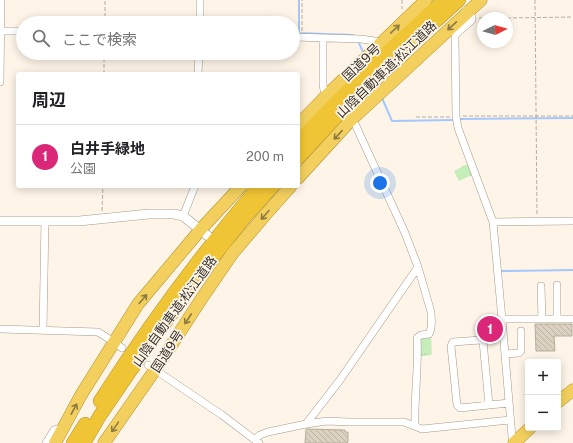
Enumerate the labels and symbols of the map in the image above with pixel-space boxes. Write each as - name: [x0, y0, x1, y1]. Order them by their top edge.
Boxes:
- north arrow: [477, 12, 513, 48]
- street label: 山陰自動車道;松江道路: [333, 18, 439, 121]
- one-way arrow: [447, 21, 457, 31]
- one-way arrow: [390, 24, 400, 34]
- street label: 国道9号: [339, 41, 384, 84]
- one-way arrow: [333, 130, 342, 141]
- your location: [370, 173, 390, 193]
- one-way arrow: [260, 210, 269, 220]
- street label: 山陰自動車道;松江道路: [129, 253, 220, 370]
- one-way arrow: [138, 293, 147, 304]
- one-way arrow: [184, 314, 192, 325]
- pin: 1: [477, 314, 503, 344]
- street label: 国道9号: [148, 327, 187, 375]
- one-way arrow: [70, 403, 78, 415]
- one-way arrow: [111, 421, 119, 432]

